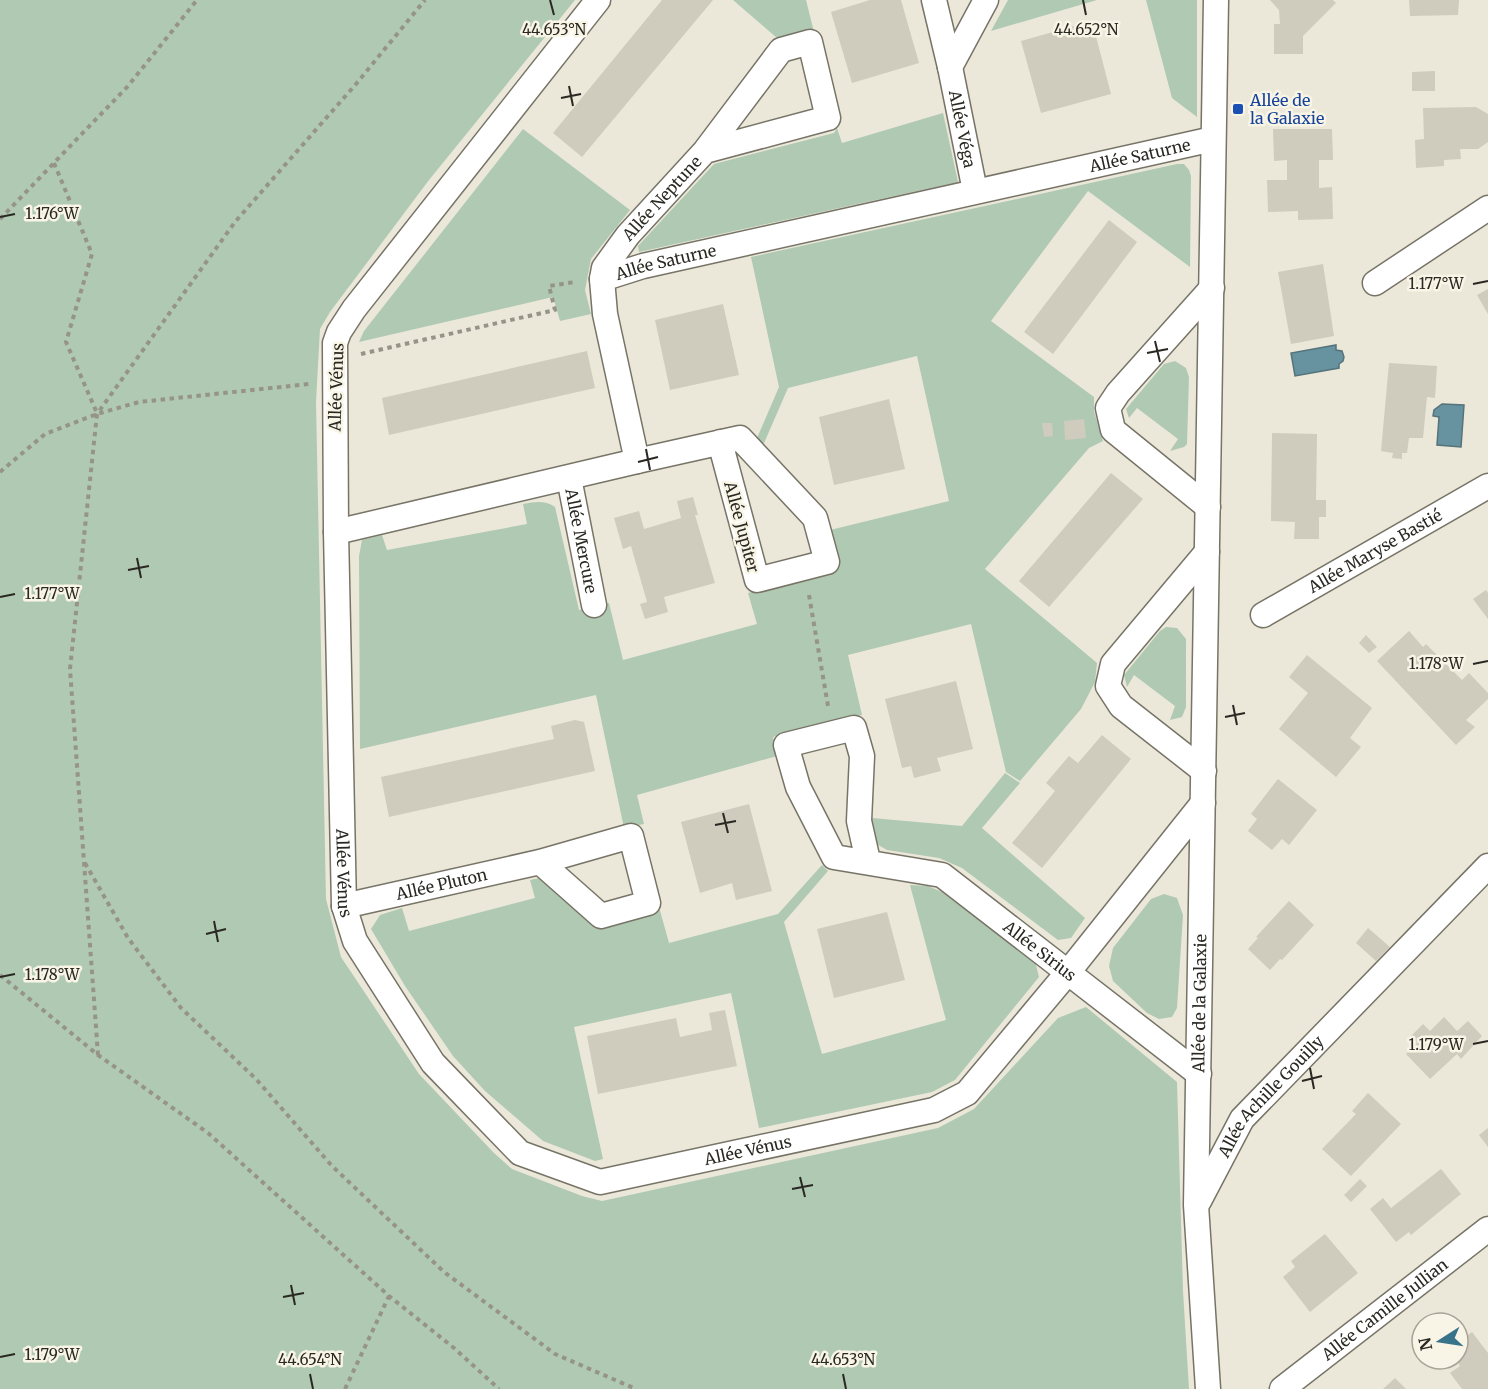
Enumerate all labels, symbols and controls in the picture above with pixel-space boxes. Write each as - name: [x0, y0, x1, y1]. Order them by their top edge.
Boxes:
- text: 44.653°N: [522, 20, 587, 39]
- text: 44.652°N: [1054, 20, 1119, 39]
- street label: Allée Véga: [945, 87, 980, 170]
- place label: Allée de la Galaxie: [1249, 90, 1324, 128]
- marker: Allée de la Galaxie: [1231, 102, 1245, 116]
- street label: Allée Saturne: [1087, 134, 1192, 176]
- street label: Allée Neptune: [617, 152, 706, 245]
- text: 1.176°W: [25, 204, 80, 223]
- street label: Allée Saturne: [612, 240, 718, 284]
- text: 1.177°W: [1408, 274, 1465, 293]
- street label: Allée Vénus: [324, 342, 348, 433]
- street label: Allée Jupiter: [720, 478, 764, 575]
- street label: Allée Mercure: [561, 486, 601, 595]
- street label: Allée Maryse Bastié: [1304, 505, 1445, 598]
- text: 1.177°W: [24, 584, 81, 603]
- text: 1.178°W: [1409, 654, 1464, 673]
- street label: Allée Vénus: [332, 828, 357, 920]
- street label: Allée Pluton: [393, 864, 489, 904]
- street label: Allée Sirius: [999, 916, 1080, 985]
- street label: Allée de la Galaxie: [1188, 934, 1210, 1074]
- text: 1.178°W: [25, 965, 80, 984]
- street label: Allée Achille Gouilly: [1213, 1031, 1328, 1162]
- text: 1.179°W: [1408, 1035, 1465, 1054]
- street label: Allée Vénus: [702, 1131, 793, 1169]
- street label: Allée Camille Jullian: [1317, 1254, 1452, 1365]
- north arrow: [1410, 1311, 1470, 1371]
- text: N: [1414, 1336, 1436, 1352]
- text: 1.179°W: [24, 1345, 81, 1364]
- text: 44.654°N: [278, 1350, 342, 1369]
- text: 44.653°N: [811, 1350, 876, 1369]

